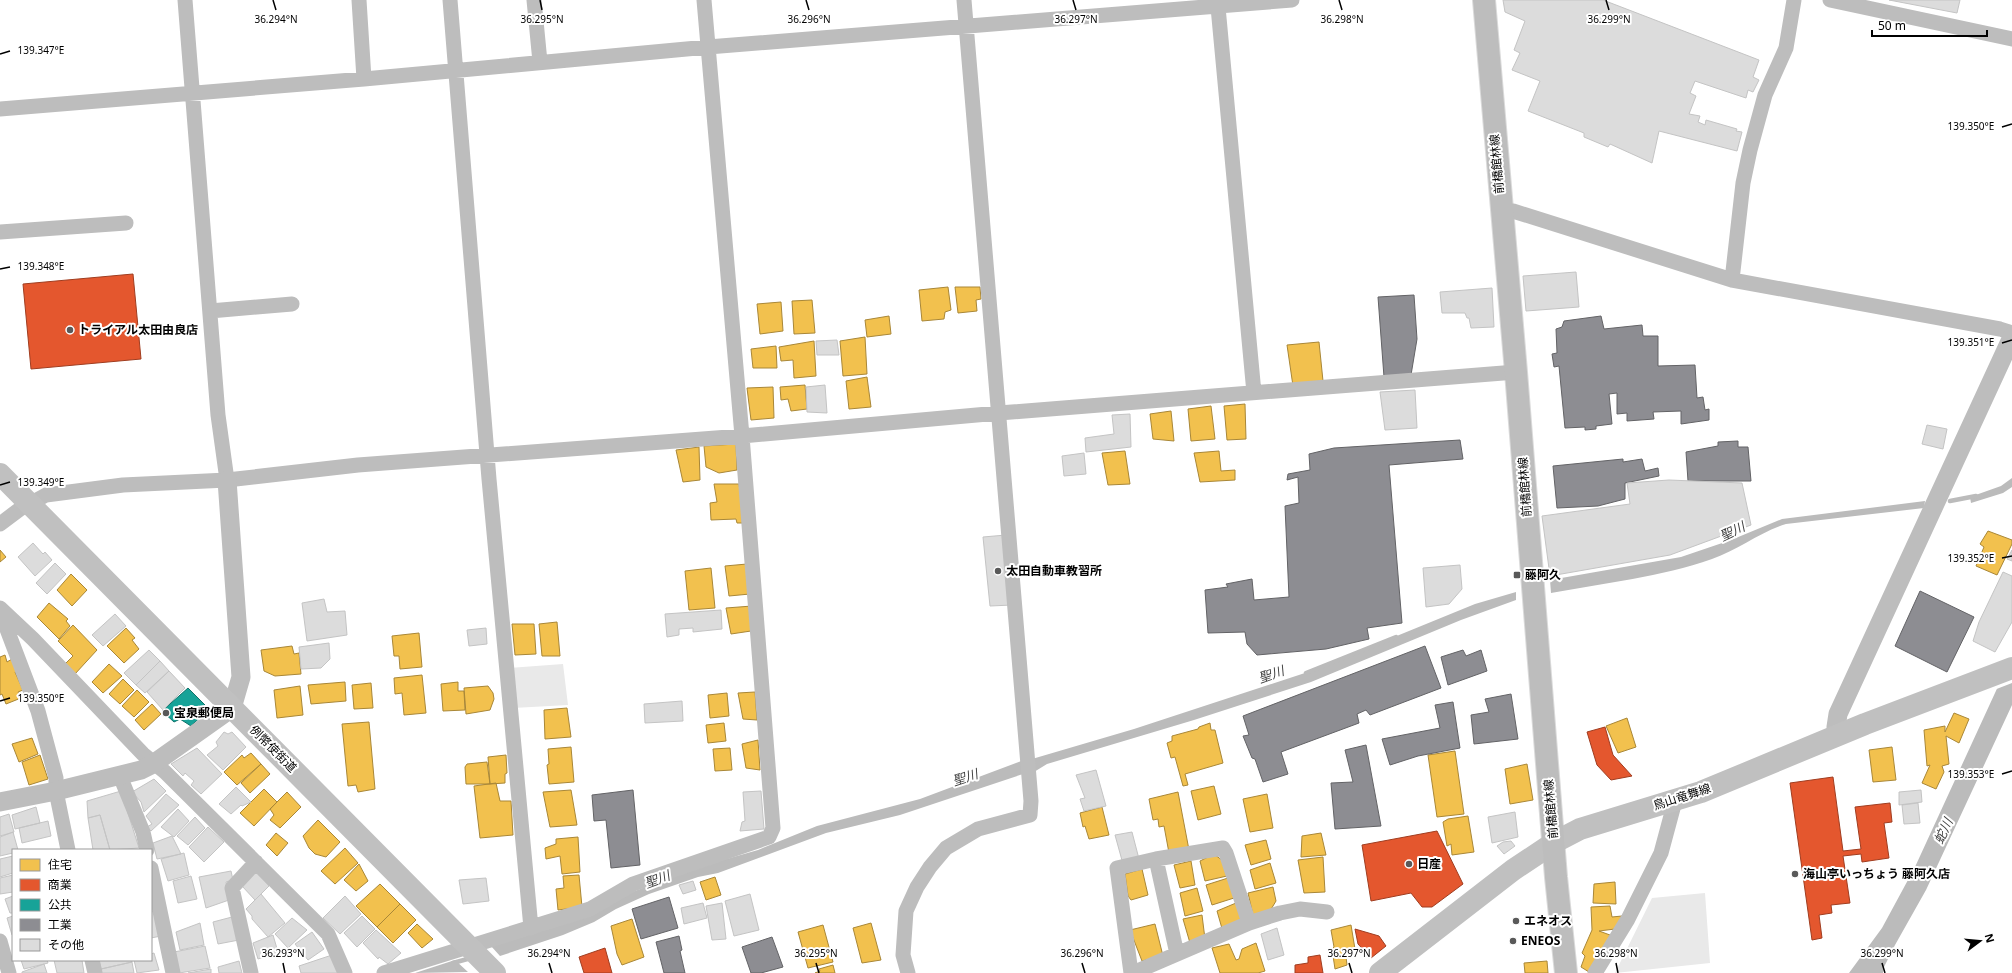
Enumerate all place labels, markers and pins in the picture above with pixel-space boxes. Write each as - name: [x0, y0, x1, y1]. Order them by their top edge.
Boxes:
- place label: トライアル太田由良店: [78, 321, 198, 338]
- marker: トライアル太田由良店: [65, 325, 75, 335]
- place label: 太田自動車教習所: [1006, 562, 1102, 579]
- marker: 太田自動車教習所: [993, 566, 1003, 576]
- place label: 藤阿久: [1525, 566, 1561, 583]
- marker: 藤阿久: [1512, 570, 1522, 580]
- place label: 宝泉郵便局: [174, 704, 234, 721]
- marker: 宝泉郵便局: [161, 708, 171, 718]
- place label: 日産: [1417, 855, 1441, 872]
- marker: 日産: [1404, 859, 1414, 869]
- place label: 海山亭いっちょう 藤阿久店: [1803, 865, 1950, 882]
- marker: 海山亭いっちょう 藤阿久店: [1790, 869, 1800, 879]
- place label: エネオス: [1524, 912, 1572, 929]
- marker: エネオス: [1511, 916, 1521, 926]
- place label: ENEOS: [1521, 932, 1561, 949]
- marker: ENEOS: [1508, 936, 1518, 946]

